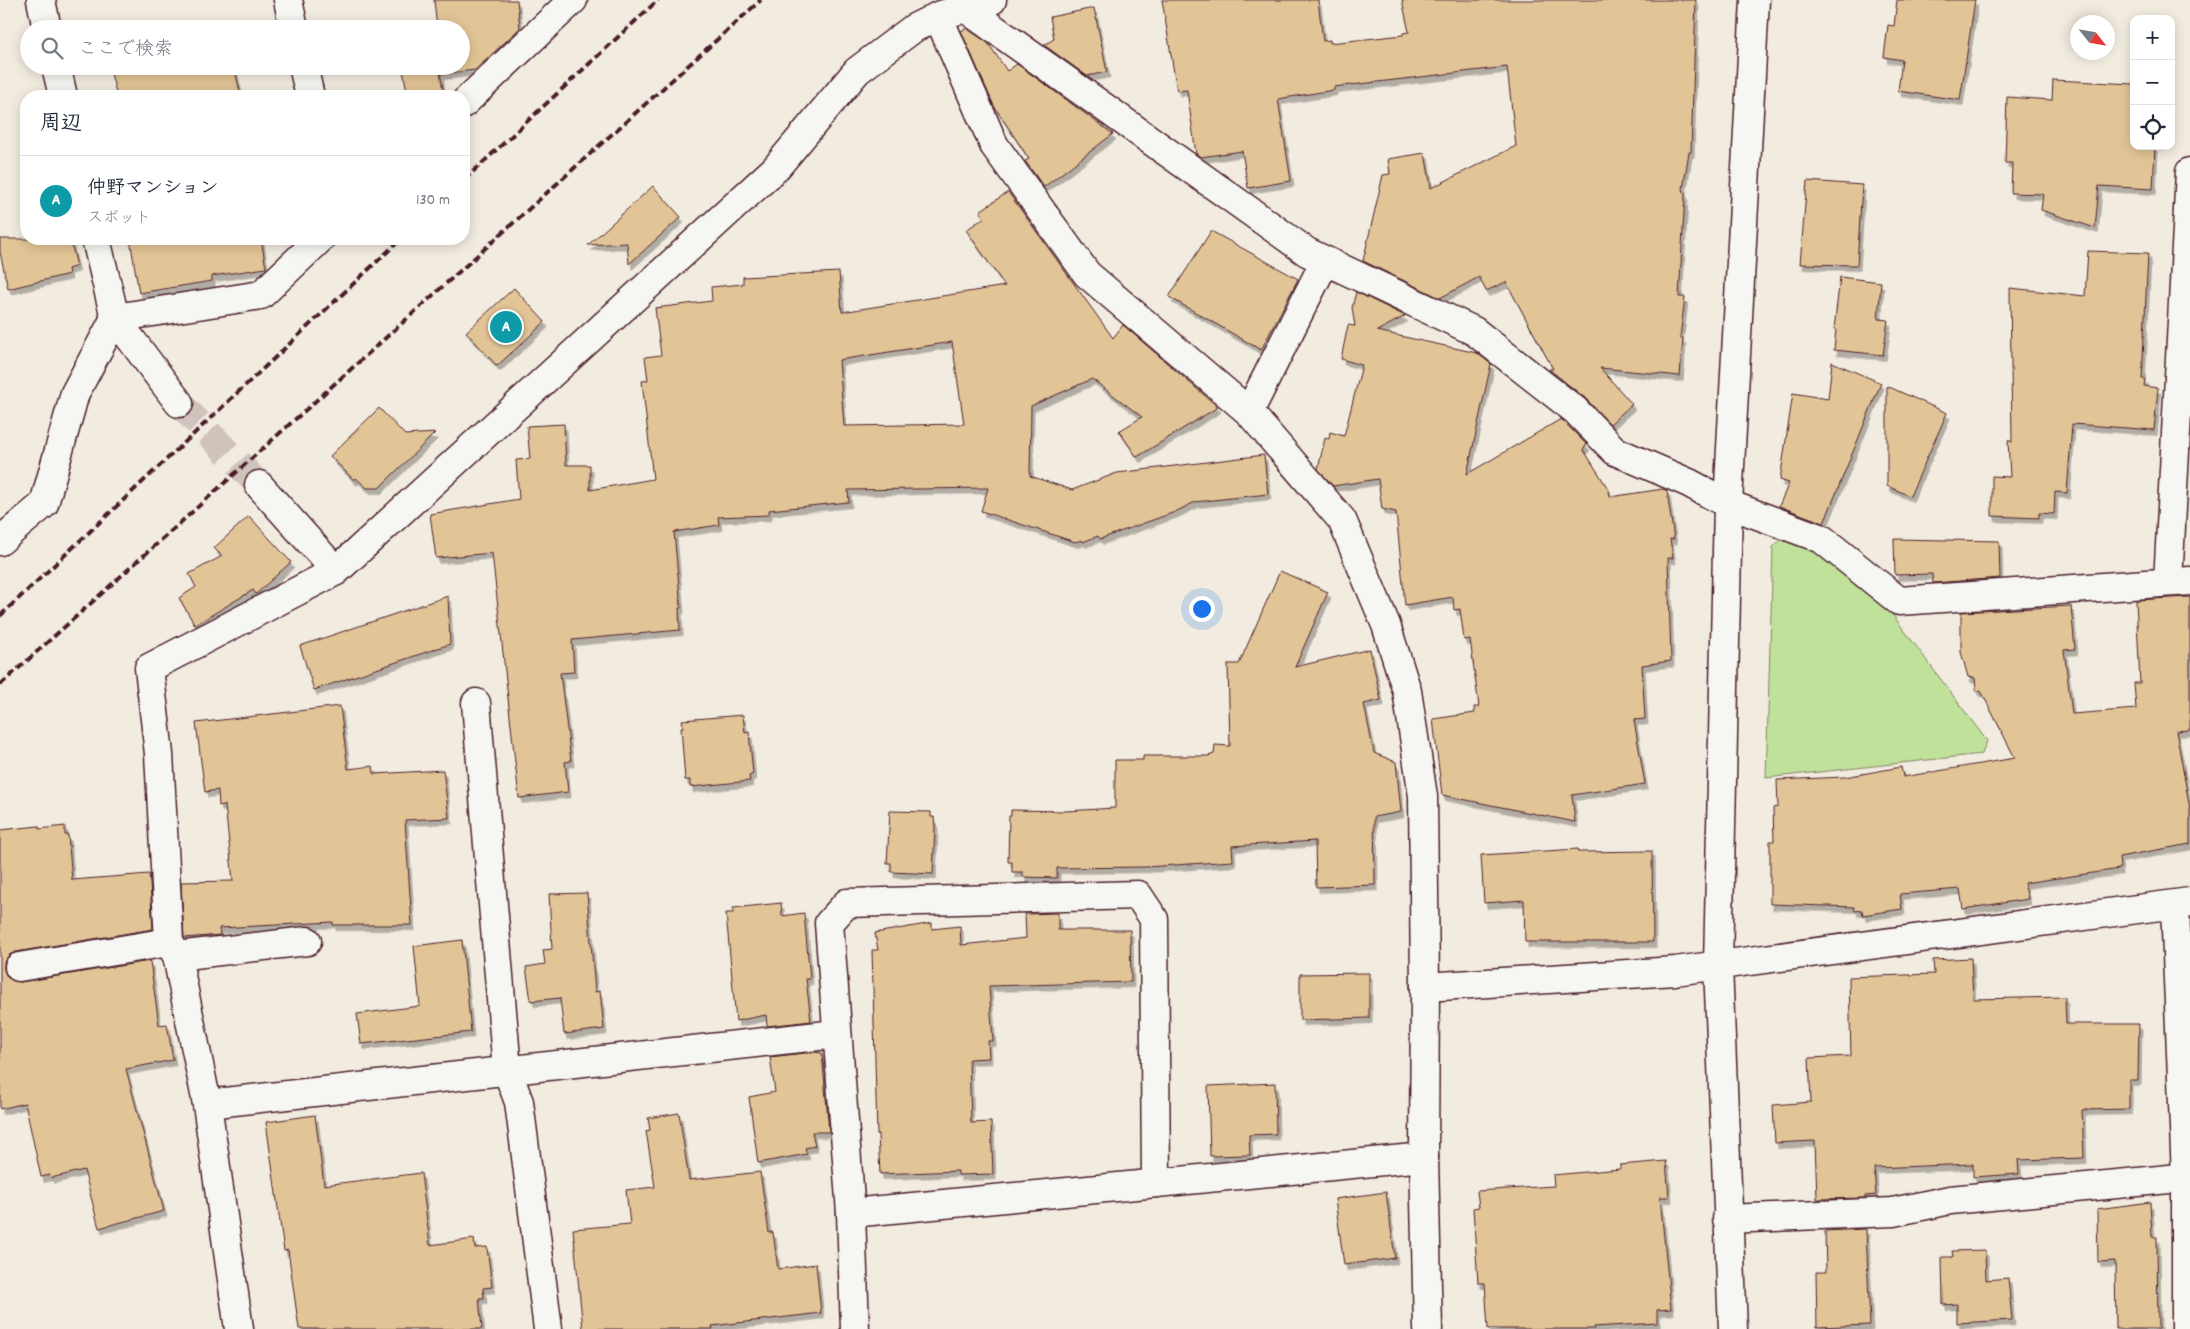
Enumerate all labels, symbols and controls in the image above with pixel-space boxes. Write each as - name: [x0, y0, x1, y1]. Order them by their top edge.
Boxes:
- north arrow: [2070, 15, 2115, 60]
- map controls: [2130, 15, 2175, 150]
- button: +: [2130, 15, 2175, 60]
- search box: [20, 20, 470, 75]
- icon: search: [38, 34, 66, 62]
- text: ここで検索: [78, 37, 173, 64]
- button: −: [2130, 60, 2175, 105]
- button: locate: [2130, 105, 2175, 150]
- text: 周辺: [40, 110, 82, 140]
- text: 仲野マンション: [87, 176, 218, 203]
- text: A: [52, 189, 60, 212]
- text: 130 m: [416, 189, 450, 212]
- text: スポット: [87, 207, 151, 230]
- pin: A: [490, 308, 522, 346]
- your location: [1189, 596, 1215, 622]

